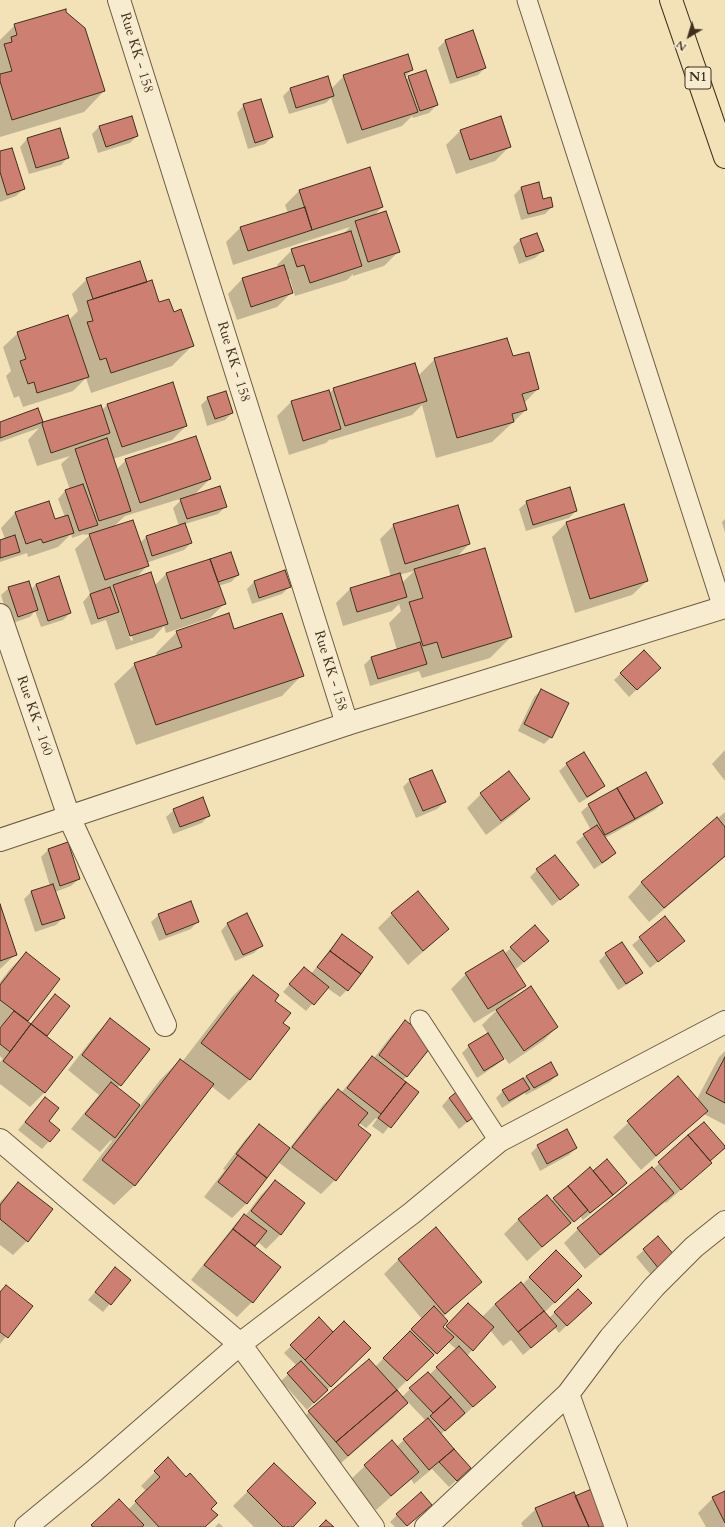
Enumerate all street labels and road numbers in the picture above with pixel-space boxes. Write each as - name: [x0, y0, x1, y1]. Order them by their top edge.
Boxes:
- street label: Rue KK - 158: [116, 11, 156, 95]
- road number: N1: [685, 67, 711, 89]
- street label: Rue KK - 158: [213, 320, 253, 404]
- street label: Rue KK - 158: [310, 629, 350, 713]
- street label: Rue KK - 160: [12, 674, 56, 758]

